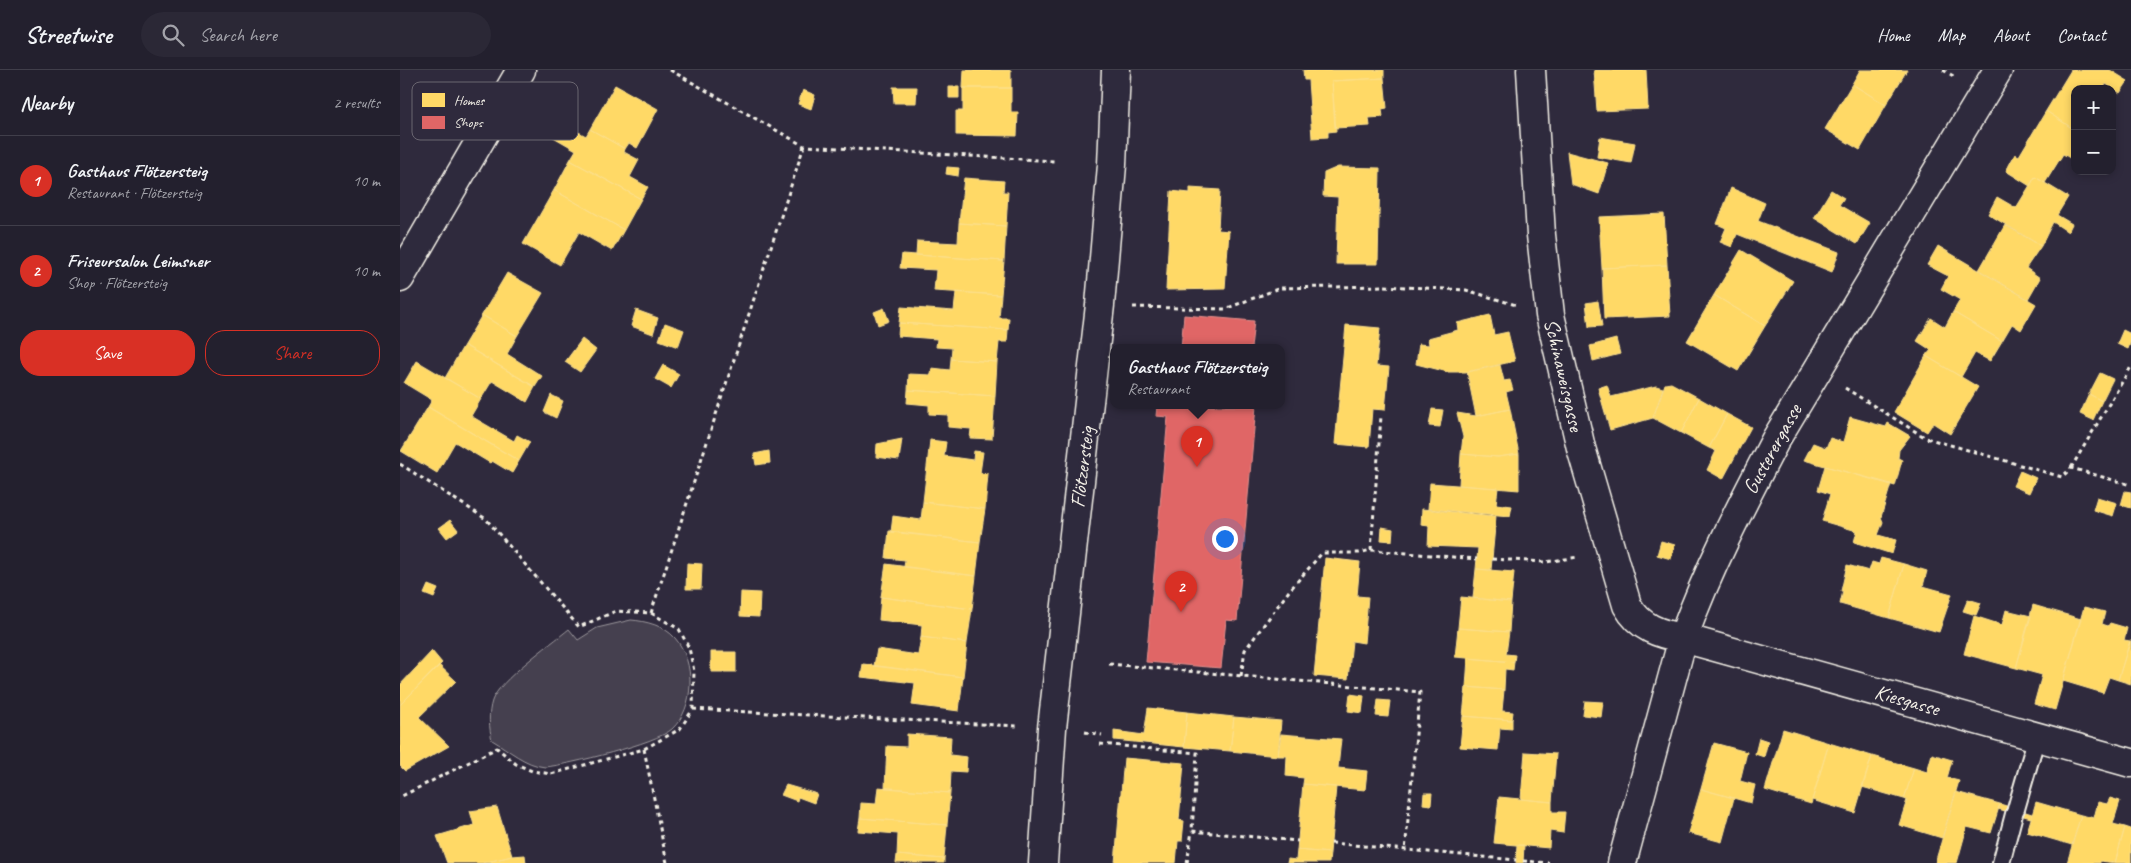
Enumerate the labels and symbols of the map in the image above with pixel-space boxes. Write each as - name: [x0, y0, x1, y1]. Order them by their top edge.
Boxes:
- legend: [412, 82, 578, 140]
- text: Homes: [454, 92, 485, 109]
- text: Shops: [454, 114, 484, 131]
- street label: Schinaweisgasse: [1538, 316, 1590, 435]
- street label: Gusterergasse: [1737, 399, 1808, 498]
- street label: Flötzersteig: [1064, 424, 1100, 509]
- pin: 1: [1181, 426, 1213, 467]
- your location: [1212, 526, 1238, 552]
- pin: 2: [1165, 571, 1197, 612]
- street label: Kiesgasse: [1872, 678, 1944, 722]

